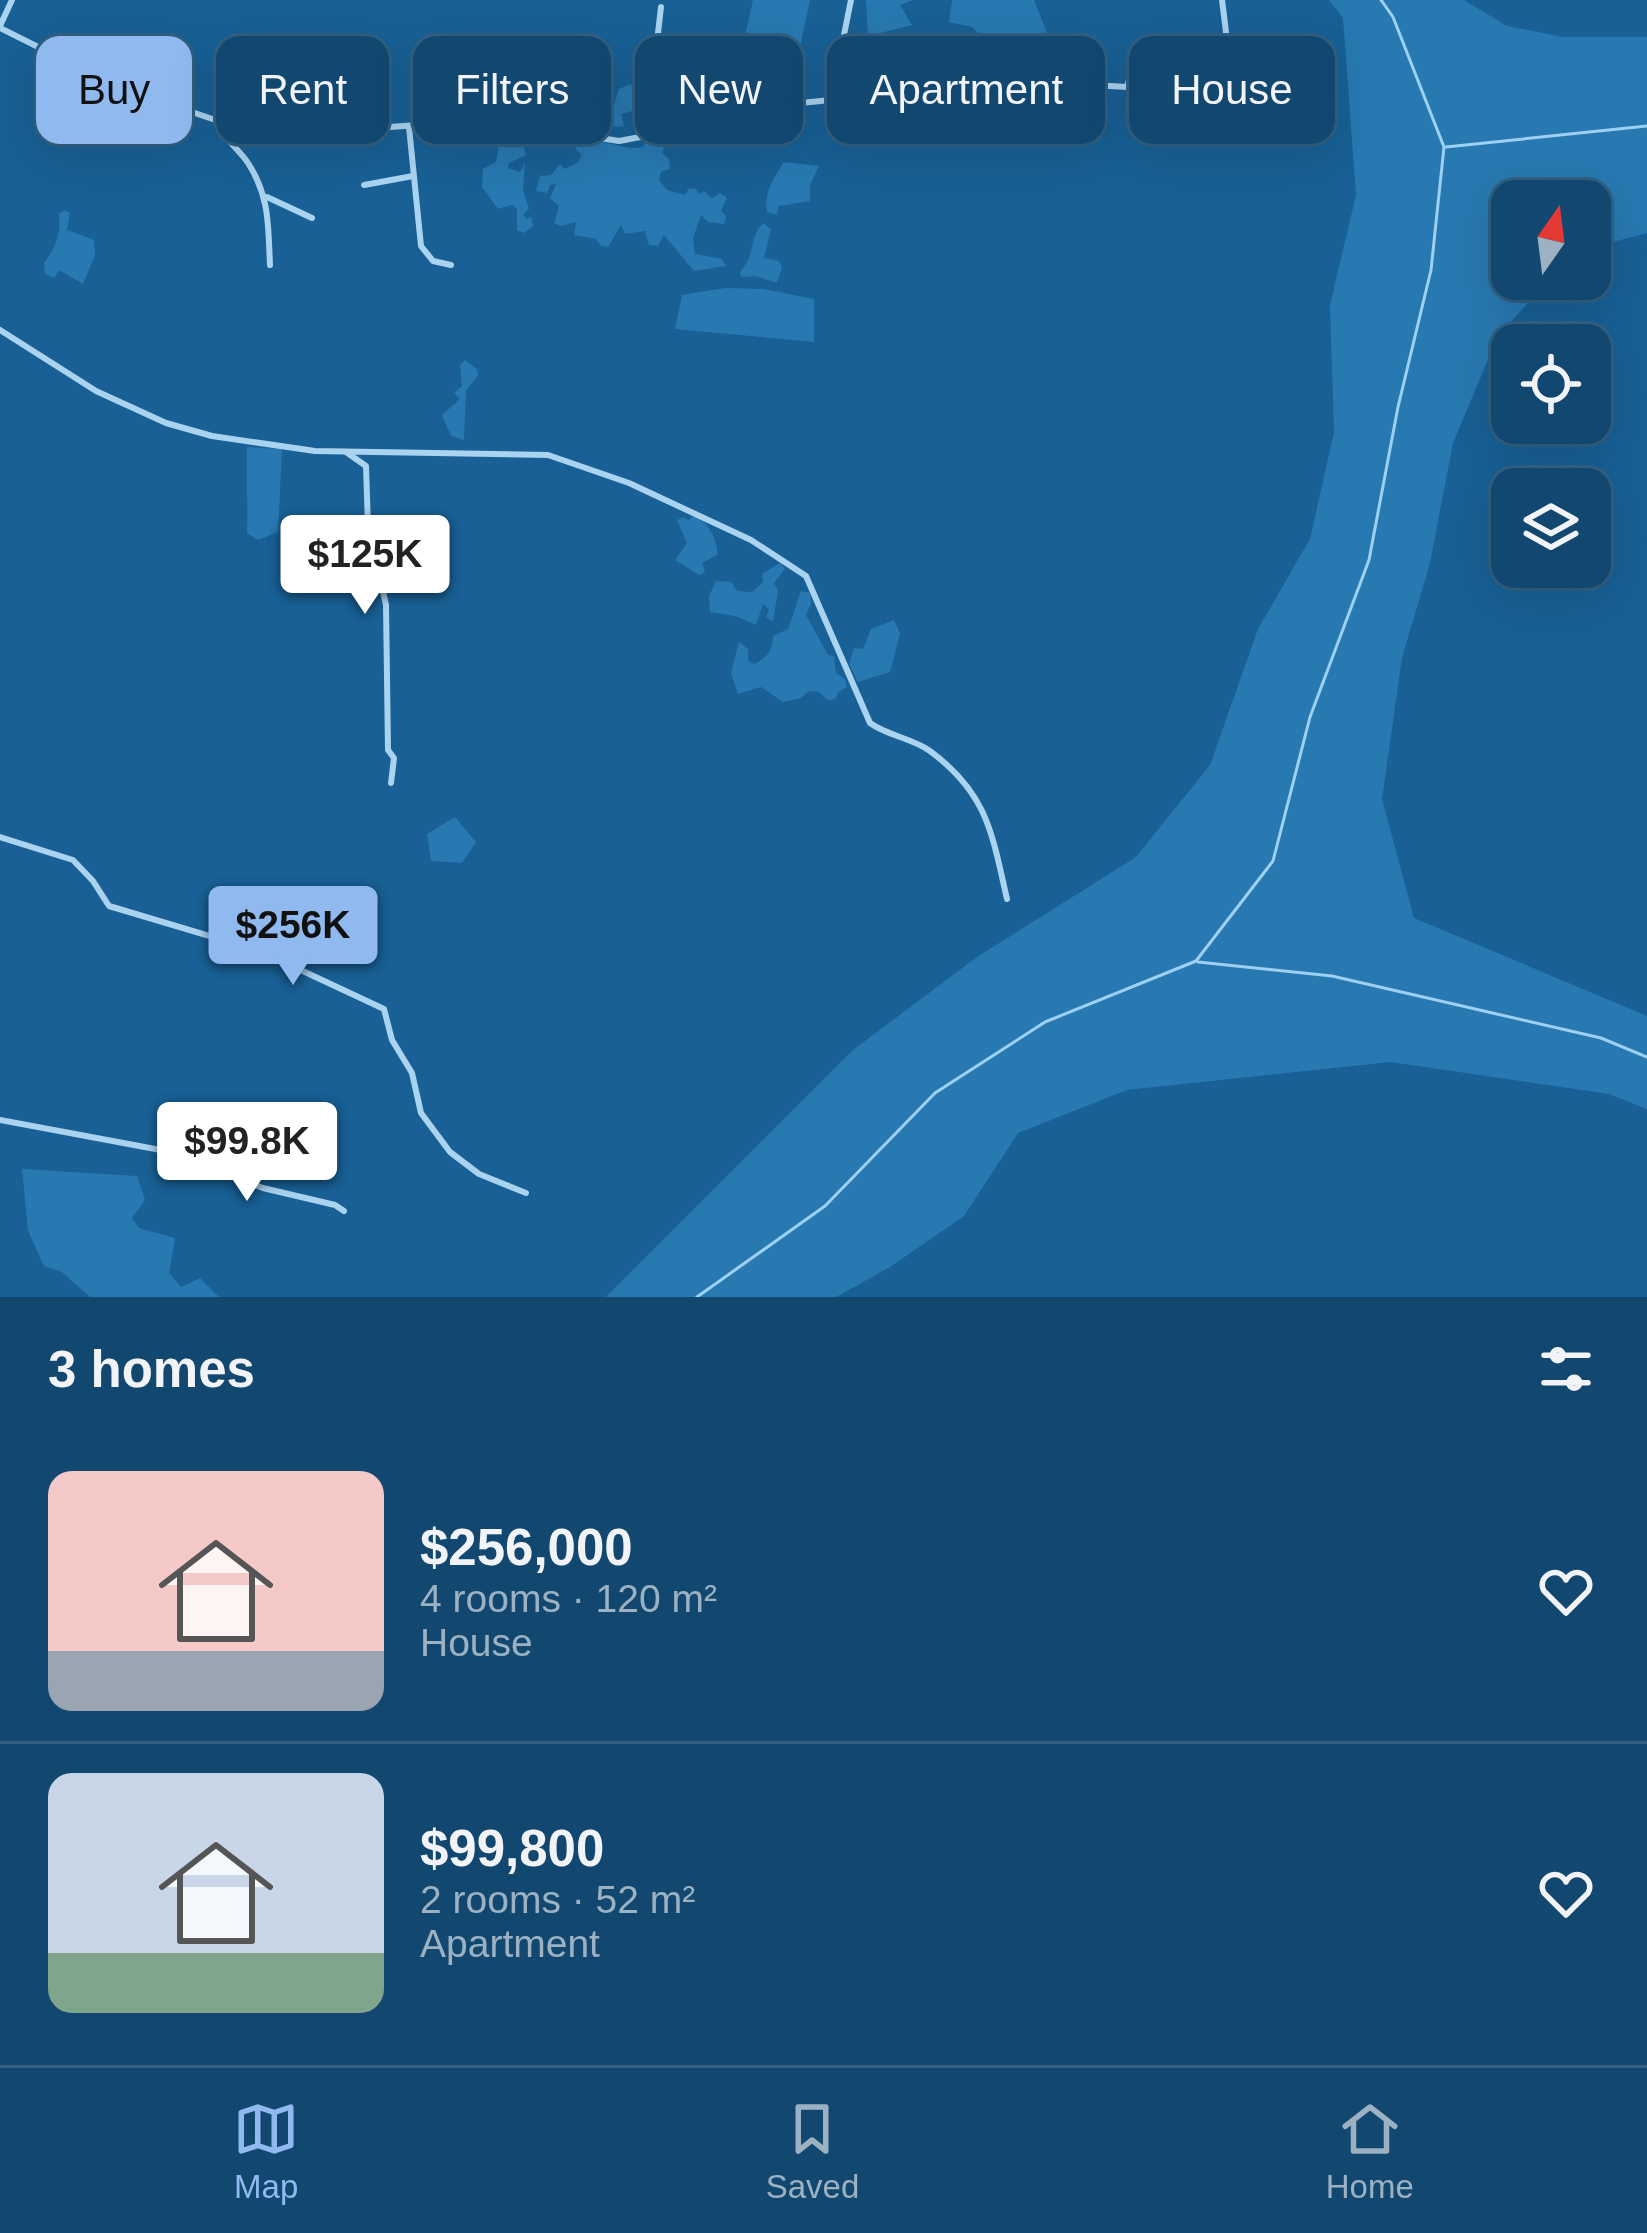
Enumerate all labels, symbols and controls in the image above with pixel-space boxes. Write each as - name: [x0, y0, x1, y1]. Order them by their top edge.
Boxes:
- chip: Buy: [36, 36, 192, 144]
- chip: Rent: [216, 36, 389, 144]
- chip: Filters: [413, 36, 611, 144]
- chip: New: [635, 36, 803, 144]
- chip: Apartment: [827, 36, 1105, 144]
- chip: House: [1129, 36, 1335, 144]
- north arrow: [1491, 180, 1611, 300]
- map controls: [1491, 180, 1611, 588]
- button: locate: [1491, 324, 1611, 444]
- button: layers: [1491, 468, 1611, 588]
- pin: $125K: [281, 515, 449, 617]
- text: $125K: [308, 532, 422, 575]
- pin: $256K: [209, 886, 377, 988]
- text: $256K: [236, 903, 350, 946]
- pin: $99.8K: [149, 1102, 345, 1204]
- text: $99.8K: [184, 1119, 310, 1162]
- icon: filters: [1533, 1336, 1599, 1402]
- text: 3 homes: [48, 1341, 255, 1398]
- icon: home: [144, 1519, 288, 1663]
- text: $256,000: [420, 1519, 633, 1576]
- icon: heart: [1533, 1558, 1599, 1624]
- text: 4 rooms · 120 m²: [420, 1577, 717, 1620]
- text: House: [420, 1621, 533, 1664]
- text: $99,800: [420, 1820, 604, 1877]
- icon: home: [144, 1821, 288, 1965]
- icon: heart: [1533, 1860, 1599, 1926]
- text: 2 rooms · 52 m²: [420, 1878, 695, 1921]
- text: Apartment: [420, 1922, 600, 1965]
- tab: Map: [233, 2096, 299, 2206]
- tab: Saved: [766, 2096, 859, 2206]
- tab: Home: [1326, 2096, 1414, 2206]

